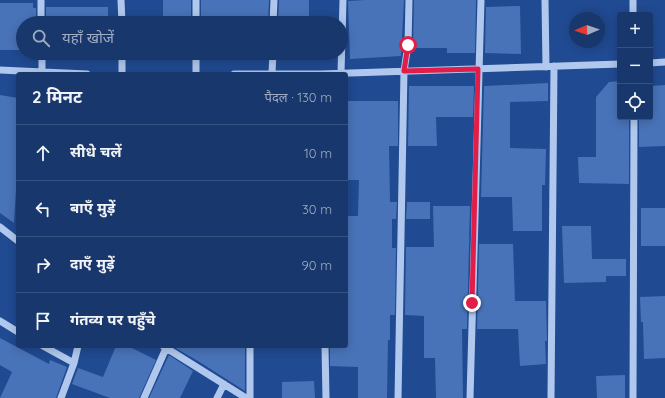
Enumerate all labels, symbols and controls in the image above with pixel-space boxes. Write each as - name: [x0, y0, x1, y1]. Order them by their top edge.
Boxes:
- north arrow: [569, 12, 605, 48]
- map controls: [617, 12, 653, 120]
- button: +: [617, 12, 653, 48]
- search box: [16, 16, 348, 60]
- icon: search: [30, 27, 52, 49]
- text: यहाँ खोजें: [62, 28, 114, 47]
- route start: [399, 36, 417, 54]
- button: −: [617, 48, 653, 84]
- button: locate: [617, 84, 653, 120]
- text: 2 मिनट: [32, 86, 82, 107]
- text: पैदल · 130 m: [265, 89, 332, 105]
- icon: ahead: [32, 142, 54, 164]
- text: सीधे चलें: [70, 142, 121, 161]
- text: 10 m: [304, 145, 332, 161]
- icon: left: [32, 198, 54, 220]
- text: बाएँ मुड़ें: [70, 198, 115, 217]
- text: 30 m: [302, 201, 332, 217]
- icon: right: [32, 254, 54, 276]
- text: दाएँ मुड़ें: [70, 254, 114, 273]
- text: 90 m: [302, 257, 332, 273]
- route end: [463, 294, 481, 312]
- icon: arrive: [32, 310, 54, 332]
- text: गंतव्य पर पहुँचे: [70, 310, 156, 329]

